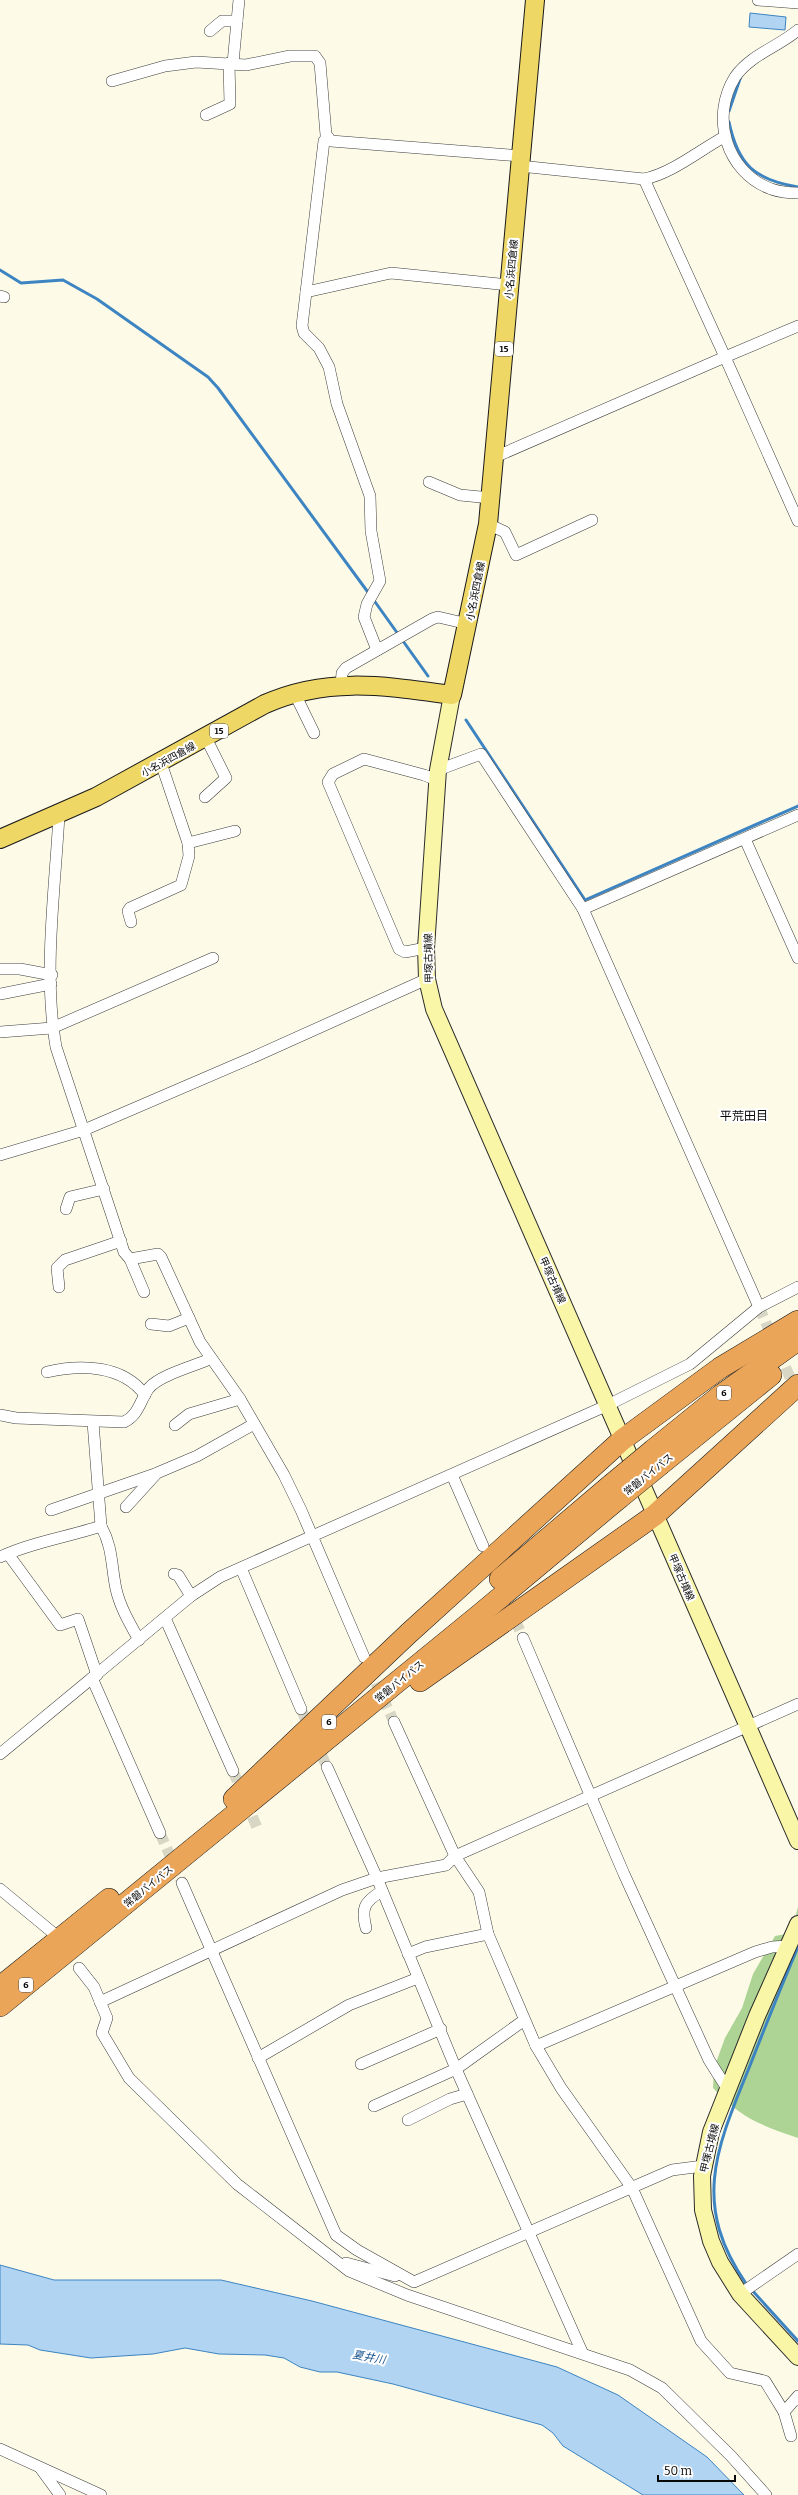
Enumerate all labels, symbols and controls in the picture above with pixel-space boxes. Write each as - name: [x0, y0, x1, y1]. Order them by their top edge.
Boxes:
- street label: 小名浜四倉線: [503, 239, 521, 299]
- road number: 15: [495, 342, 513, 356]
- street label: 小名浜四倉線: [464, 561, 488, 622]
- road number: 15: [210, 724, 228, 738]
- street label: 小名浜四倉線: [139, 740, 198, 780]
- street label: 甲塚古墳線: [423, 933, 435, 983]
- district label: 平荒田目: [720, 1109, 768, 1123]
- street label: 甲塚古墳線: [536, 1255, 568, 1306]
- road number: 6: [717, 1386, 731, 1400]
- street label: 常磐バイパス: [622, 1451, 676, 1498]
- street label: 甲塚古墳線: [666, 1552, 696, 1603]
- street label: 常磐バイパス: [373, 1658, 427, 1705]
- road number: 6: [322, 1715, 336, 1729]
- street label: 常磐バイパス: [122, 1863, 176, 1910]
- road number: 6: [19, 1978, 33, 1992]
- street label: 甲塚古墳線: [698, 2123, 722, 2174]
- water label: 夏井川: [352, 2348, 387, 2367]
- scale bar: [658, 2457, 735, 2483]
- text: 50 m: [664, 2464, 693, 2478]

